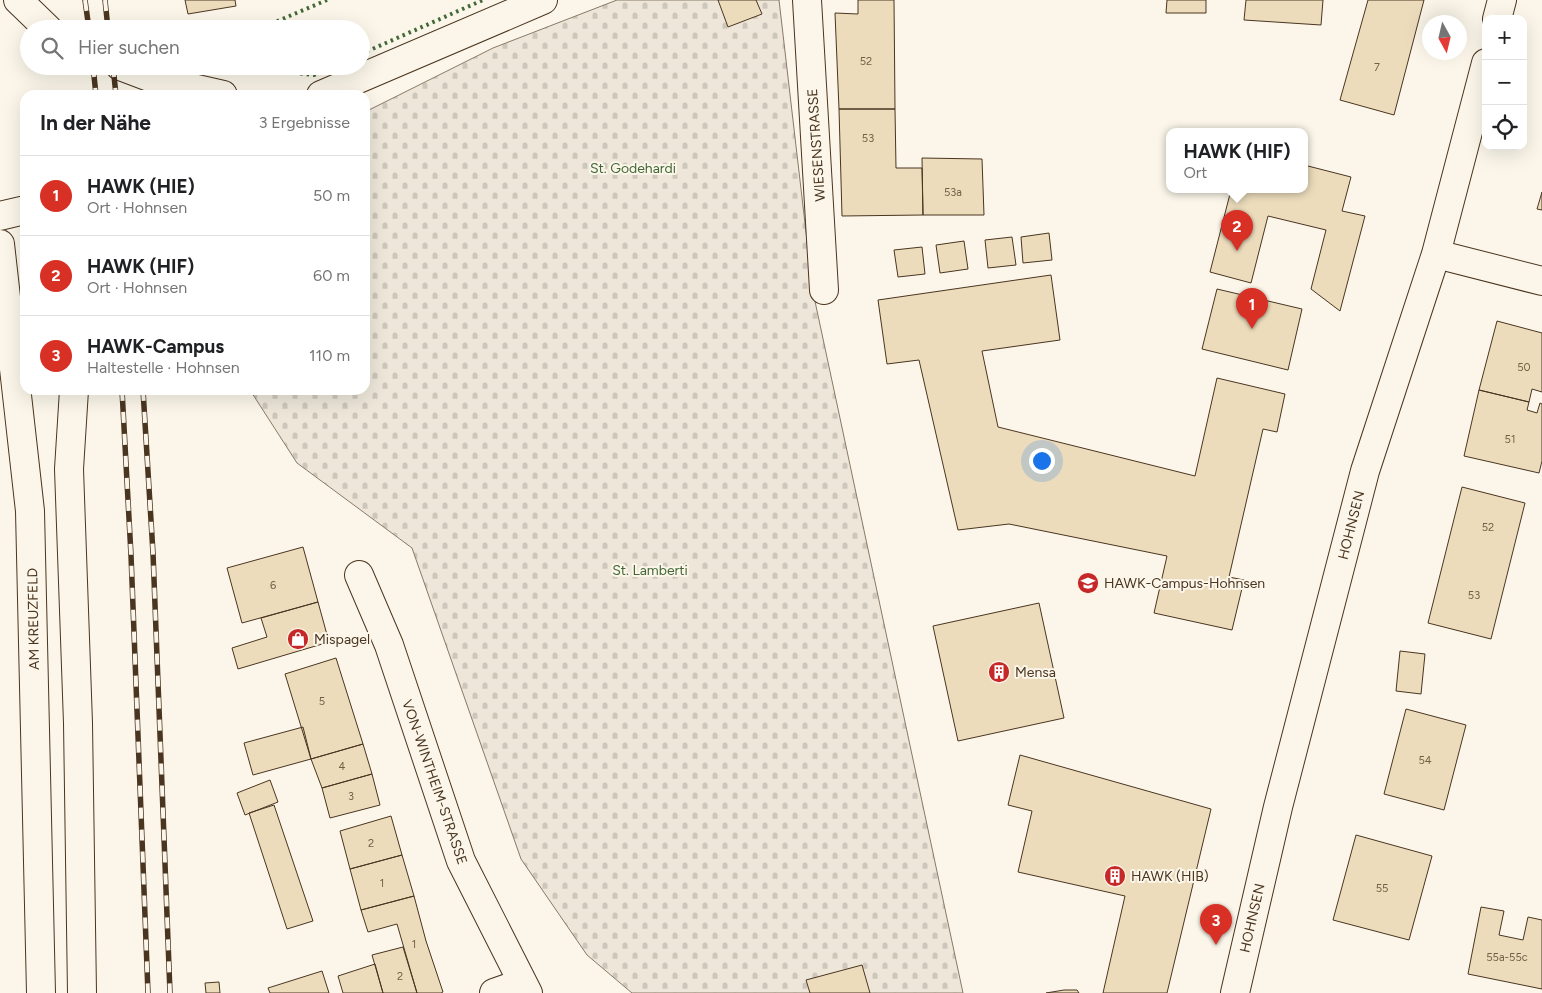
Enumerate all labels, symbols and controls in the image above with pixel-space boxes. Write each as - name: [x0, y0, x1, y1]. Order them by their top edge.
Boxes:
- north arrow: [1422, 15, 1467, 60]
- map controls: [1482, 15, 1527, 150]
- button: +: [1482, 15, 1527, 60]
- search box: [20, 20, 370, 75]
- icon: search: [38, 34, 66, 62]
- text: Hier suchen: [78, 36, 179, 59]
- house number: 52: [860, 55, 872, 68]
- button: −: [1482, 60, 1527, 105]
- house number: 7: [1374, 61, 1380, 74]
- street label: WIESENSTRASSE: [804, 88, 829, 202]
- button: locate: [1482, 105, 1527, 150]
- text: In der Nähe: [40, 110, 151, 135]
- text: 3 Ergebnisse: [259, 113, 350, 132]
- popup: [1166, 128, 1308, 193]
- house number: 53: [862, 132, 874, 145]
- text: HAWK (HIF): [1183, 140, 1291, 163]
- park label: St. Godehardi: [590, 160, 676, 177]
- text: Ort: [1183, 163, 1207, 182]
- text: HAWK (HIE): [87, 175, 195, 198]
- text: 1: [53, 186, 59, 205]
- text: 50 m: [313, 186, 350, 205]
- house number: 53a: [944, 186, 962, 199]
- text: Ort · Hohnsen: [87, 198, 187, 217]
- pin: 2: [1221, 210, 1253, 251]
- text: HAWK (HIF): [87, 255, 194, 278]
- text: 2: [51, 266, 61, 285]
- text: 60 m: [313, 266, 350, 285]
- text: Ort · Hohnsen: [87, 278, 187, 297]
- pin: 1: [1236, 288, 1268, 329]
- text: HAWK-Campus: [87, 335, 224, 358]
- text: 3: [52, 346, 60, 365]
- text: 110 m: [309, 346, 350, 365]
- text: Haltestelle · Hohnsen: [87, 358, 240, 377]
- house number: 50: [1517, 361, 1531, 374]
- house number: 51: [1505, 433, 1515, 446]
- your location: [1029, 448, 1055, 474]
- street label: HOHNSEN: [1335, 489, 1368, 561]
- house number: 52: [1482, 521, 1494, 534]
- park label: St. Lamberti: [612, 562, 688, 579]
- street label: AM KREUZFELD: [24, 568, 43, 670]
- school or university icon: HAWK-Campus-Hohnsen: [1076, 571, 1100, 595]
- place label: HAWK-Campus-Hohnsen: [1104, 575, 1265, 592]
- house number: 6: [270, 579, 276, 592]
- house number: 53: [1468, 589, 1480, 602]
- shop icon: Mispagel: [286, 627, 310, 651]
- place label: Mispagel: [314, 631, 370, 648]
- building icon: Mensa: [987, 660, 1011, 684]
- place label: Mensa: [1015, 664, 1056, 681]
- house number: 5: [319, 695, 325, 708]
- street label: VON-WINTHEIM-STRASSE: [398, 697, 471, 867]
- house number: 54: [1418, 754, 1432, 767]
- house number: 4: [339, 760, 346, 773]
- house number: 3: [348, 790, 354, 803]
- house number: 2: [368, 837, 374, 850]
- building icon: HAWK (HIB): [1103, 864, 1127, 888]
- place label: HAWK (HIB): [1131, 868, 1209, 885]
- house number: 1: [380, 877, 384, 890]
- street label: HOHNSEN: [1236, 882, 1269, 954]
- house number: 55: [1376, 882, 1388, 895]
- pin: 3: [1200, 904, 1232, 945]
- house number: 1: [412, 938, 416, 951]
- house number: 55a-55c: [1486, 951, 1528, 964]
- house number: 2: [397, 970, 403, 983]

